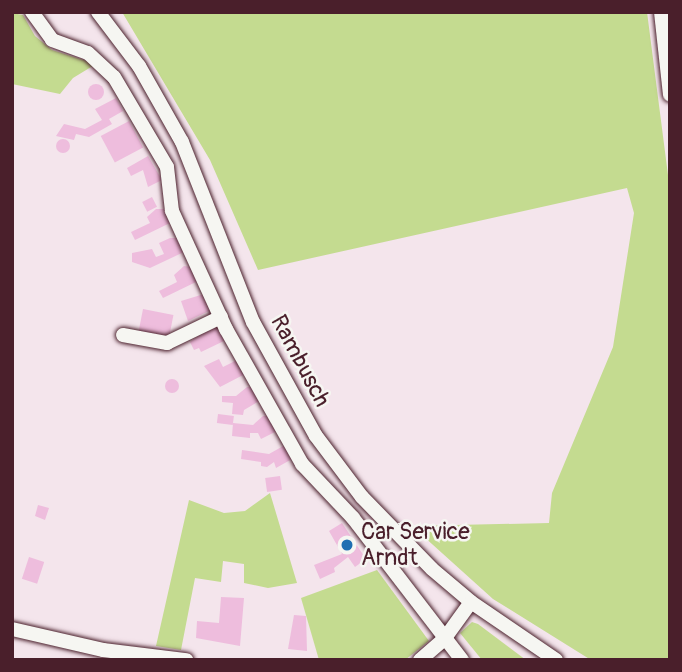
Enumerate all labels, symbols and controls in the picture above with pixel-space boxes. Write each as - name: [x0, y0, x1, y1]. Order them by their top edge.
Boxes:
- street label: Rambusch: [264, 310, 336, 412]
- place label: Car Service Arndt: [361, 518, 470, 572]
- marker: Car Service Arndt: [339, 537, 355, 553]

